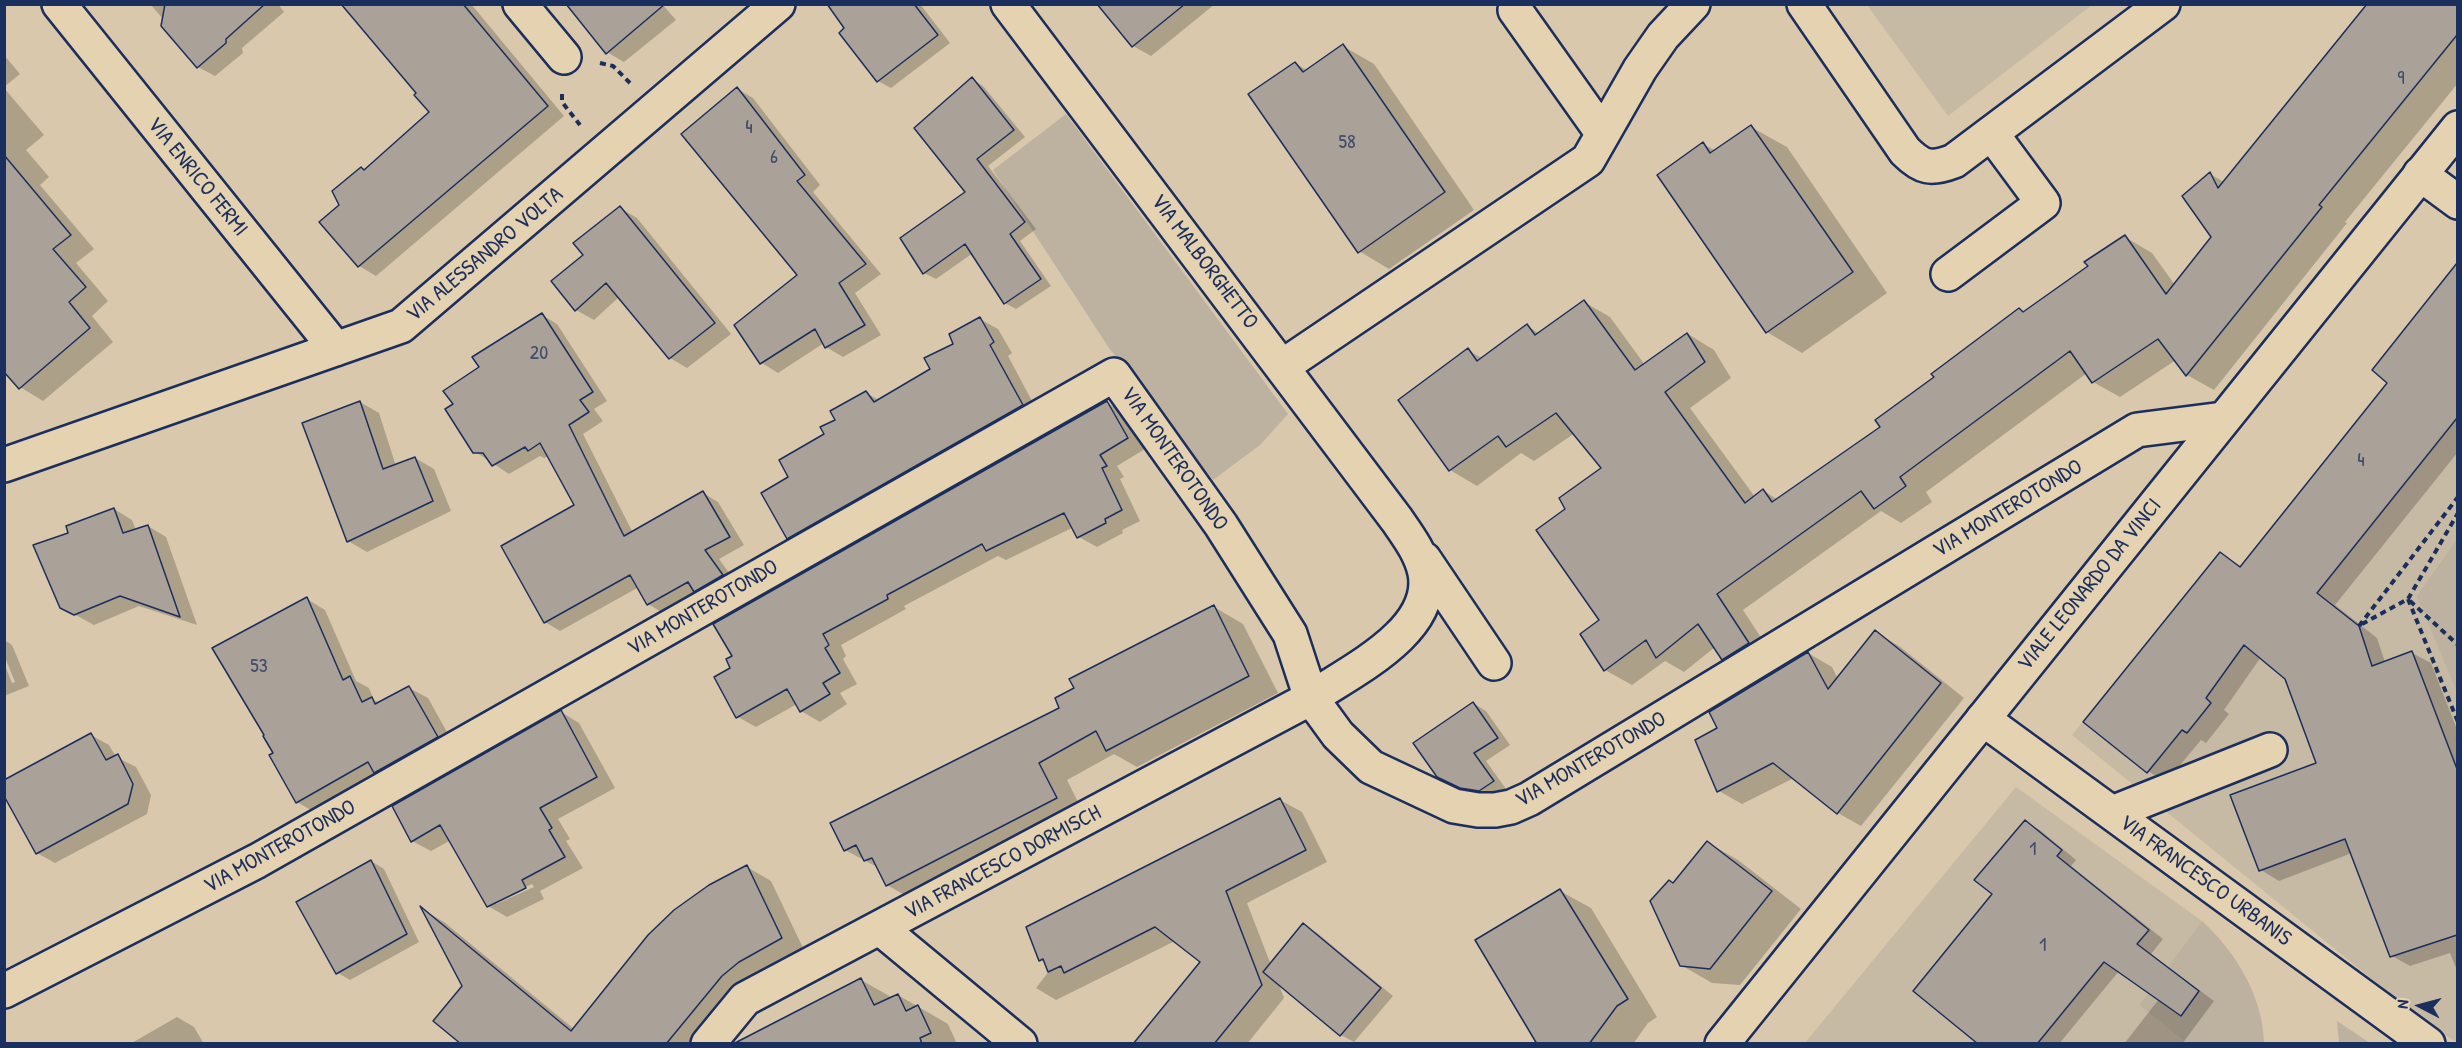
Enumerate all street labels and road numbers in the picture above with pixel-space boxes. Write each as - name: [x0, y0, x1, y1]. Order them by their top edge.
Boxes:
- street label: VIA ENRICO FERMI: [141, 112, 253, 242]
- street label: VIA ALESSANDRO VOLTA: [401, 182, 569, 328]
- street label: VIA MALBORGHETTO: [1145, 189, 1263, 335]
- street label: VIA MONTEROTONDO: [1115, 382, 1233, 536]
- street label: VIA MONTEROTONDO: [1929, 454, 2087, 564]
- street label: VIALE LEONARDO DA VINCI: [2012, 493, 2168, 677]
- street label: VIA MONTEROTONDO: [623, 554, 783, 662]
- street label: VIA MONTEROTONDO: [1511, 706, 1671, 814]
- street label: VIA MONTEROTONDO: [199, 794, 361, 900]
- street label: VIA FRANCESCO DORMISCH: [900, 800, 1106, 926]
- street label: VIA FRANCESCO URBANIS: [2114, 810, 2296, 952]

